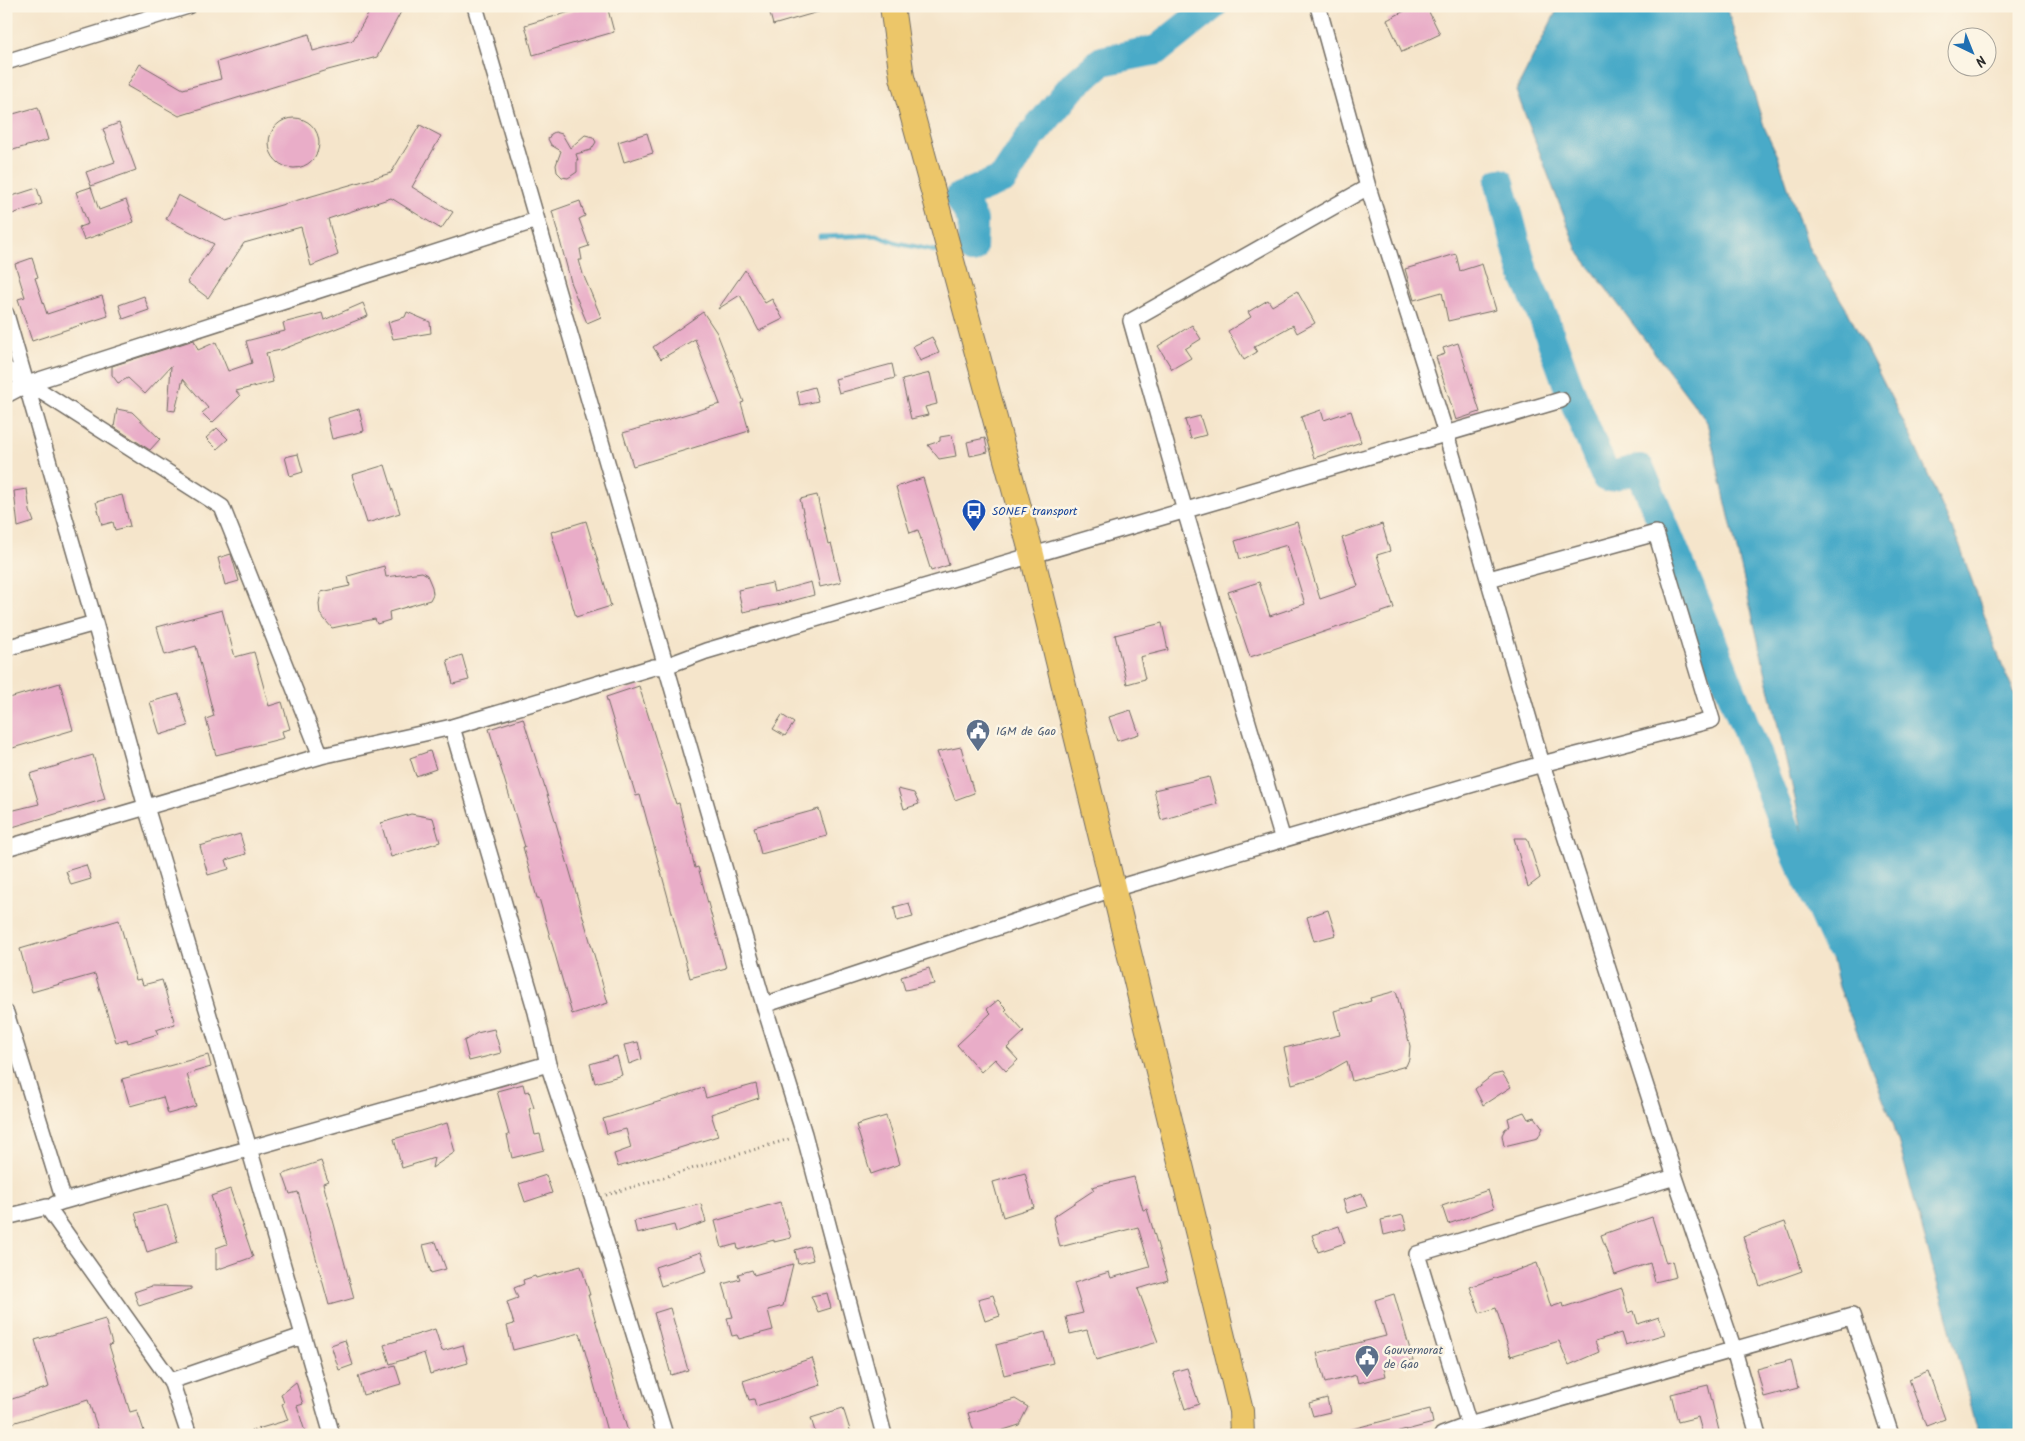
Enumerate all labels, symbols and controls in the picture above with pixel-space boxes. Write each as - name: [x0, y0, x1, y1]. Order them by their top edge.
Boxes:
- north arrow: [1948, 28, 1998, 78]
- text: N: [1969, 50, 1991, 72]
- bus stop icon: SONEF transport: [961, 498, 987, 532]
- place label: SONEF transport: [992, 502, 1078, 521]
- public building icon: IGM de Gao: [965, 718, 991, 752]
- place label: IGM de Gao: [996, 722, 1056, 741]
- place label: Gouvernorat de Gao: [1384, 1341, 1443, 1374]
- public building icon: Gouvernorat de Gao: [1354, 1344, 1380, 1378]

